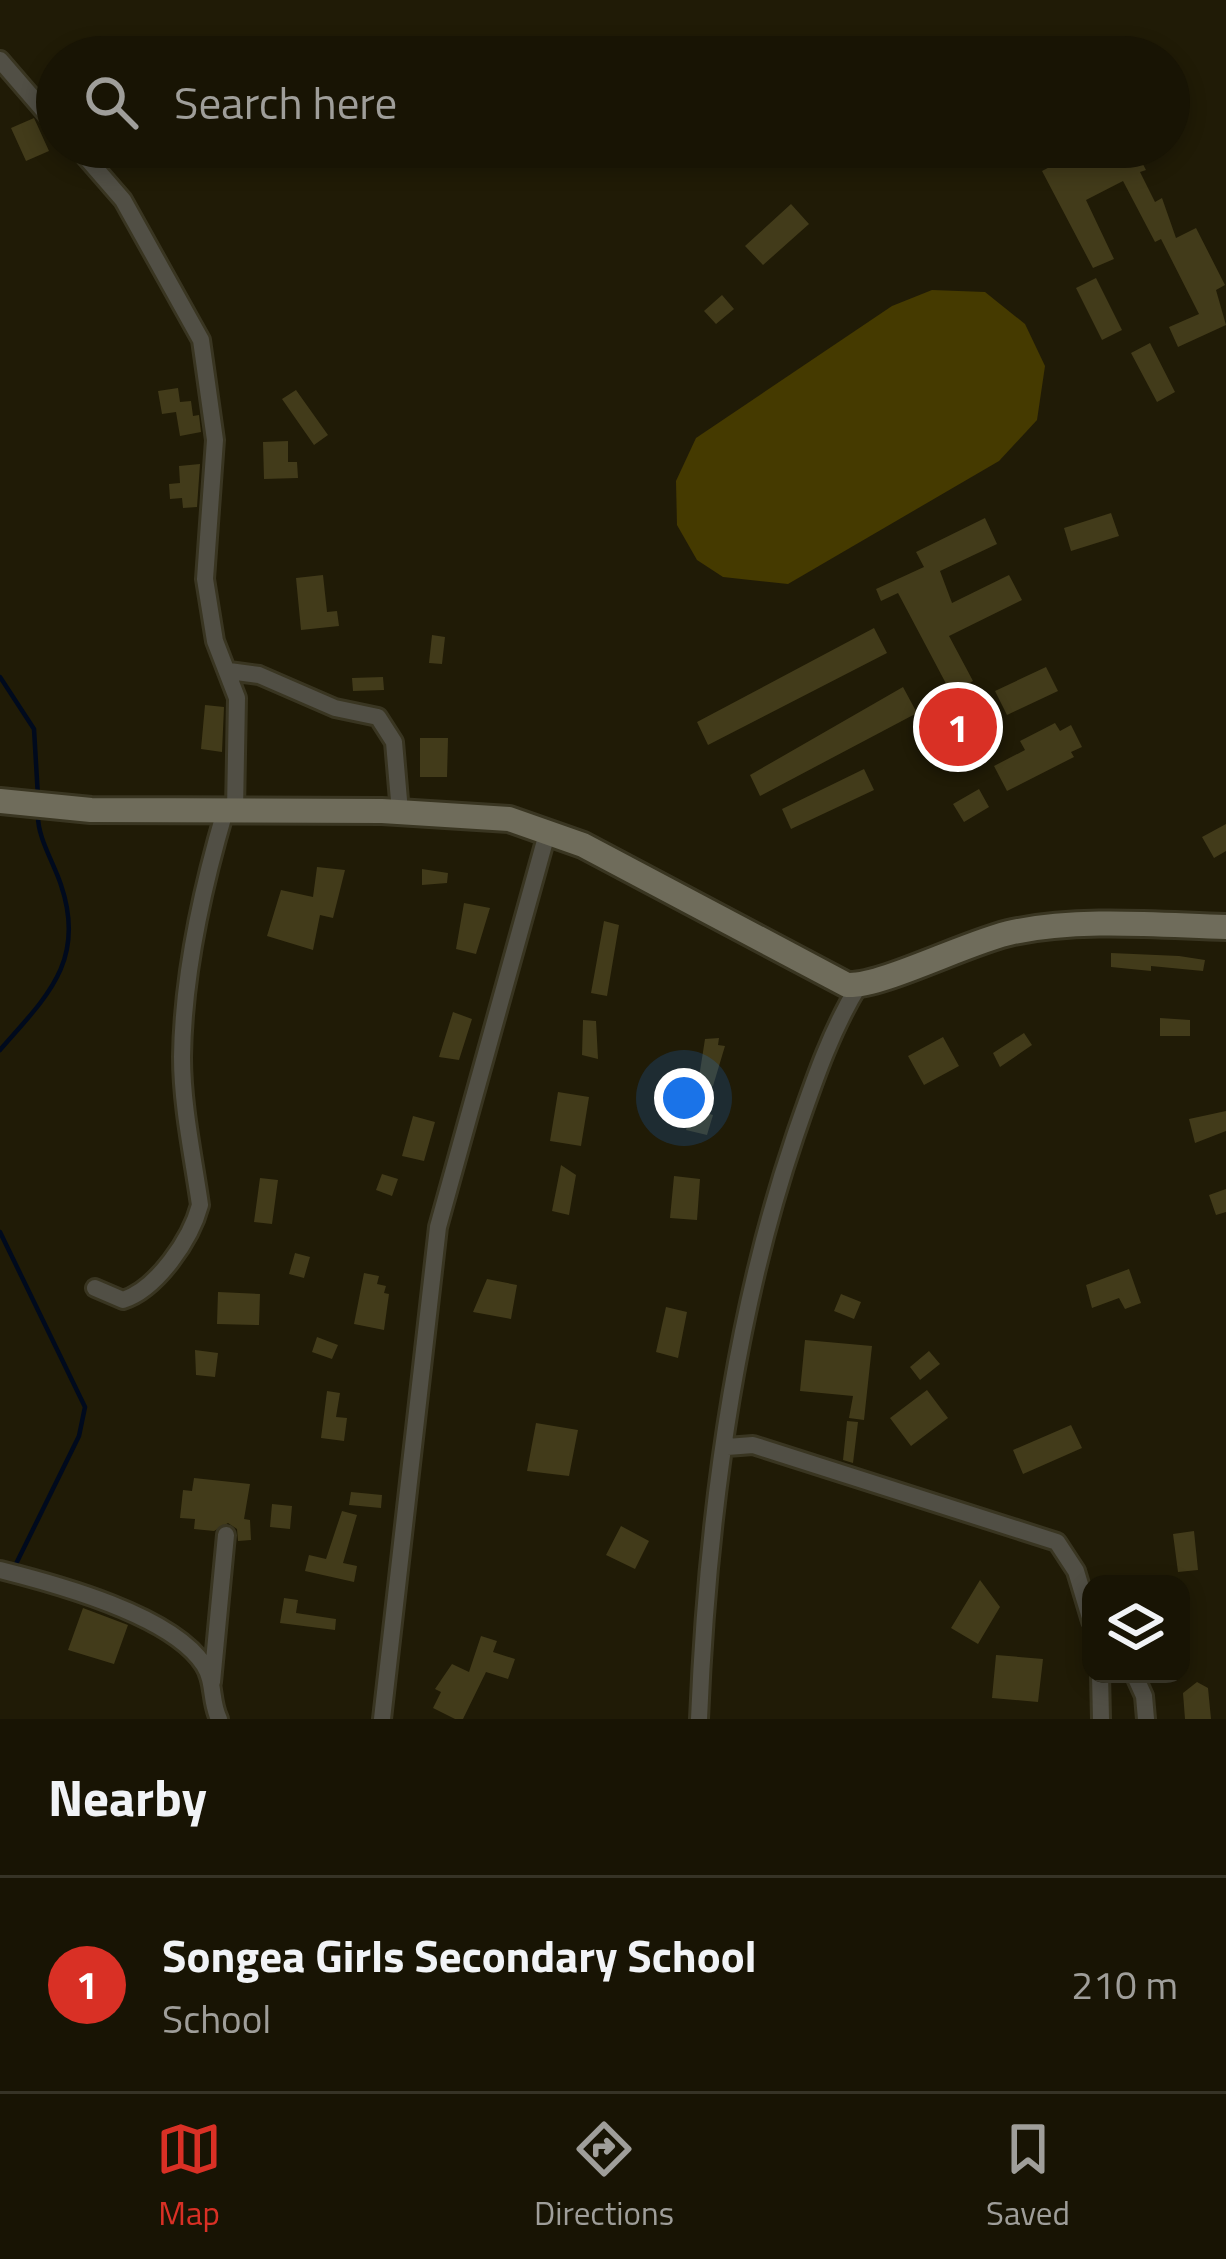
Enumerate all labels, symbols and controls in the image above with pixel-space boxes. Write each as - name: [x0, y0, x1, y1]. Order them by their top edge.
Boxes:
- search box: [36, 36, 1190, 168]
- text: Search here: [174, 68, 397, 136]
- icon: search: [78, 69, 144, 135]
- pin: 1: [919, 682, 997, 772]
- your location: [654, 1068, 714, 1128]
- map controls: [1082, 1575, 1190, 1683]
- button: layers: [1082, 1575, 1190, 1683]
- text: Nearby: [48, 1758, 207, 1836]
- text: Songea Girls Secondary School: [162, 1921, 757, 1989]
- text: 1: [76, 1955, 98, 2014]
- text: 210 m: [1071, 1955, 1178, 2014]
- text: School: [162, 1989, 271, 2048]
- tab: Map: [156, 2116, 222, 2238]
- tab: Directions: [534, 2116, 674, 2238]
- tab: Saved: [986, 2116, 1070, 2238]

